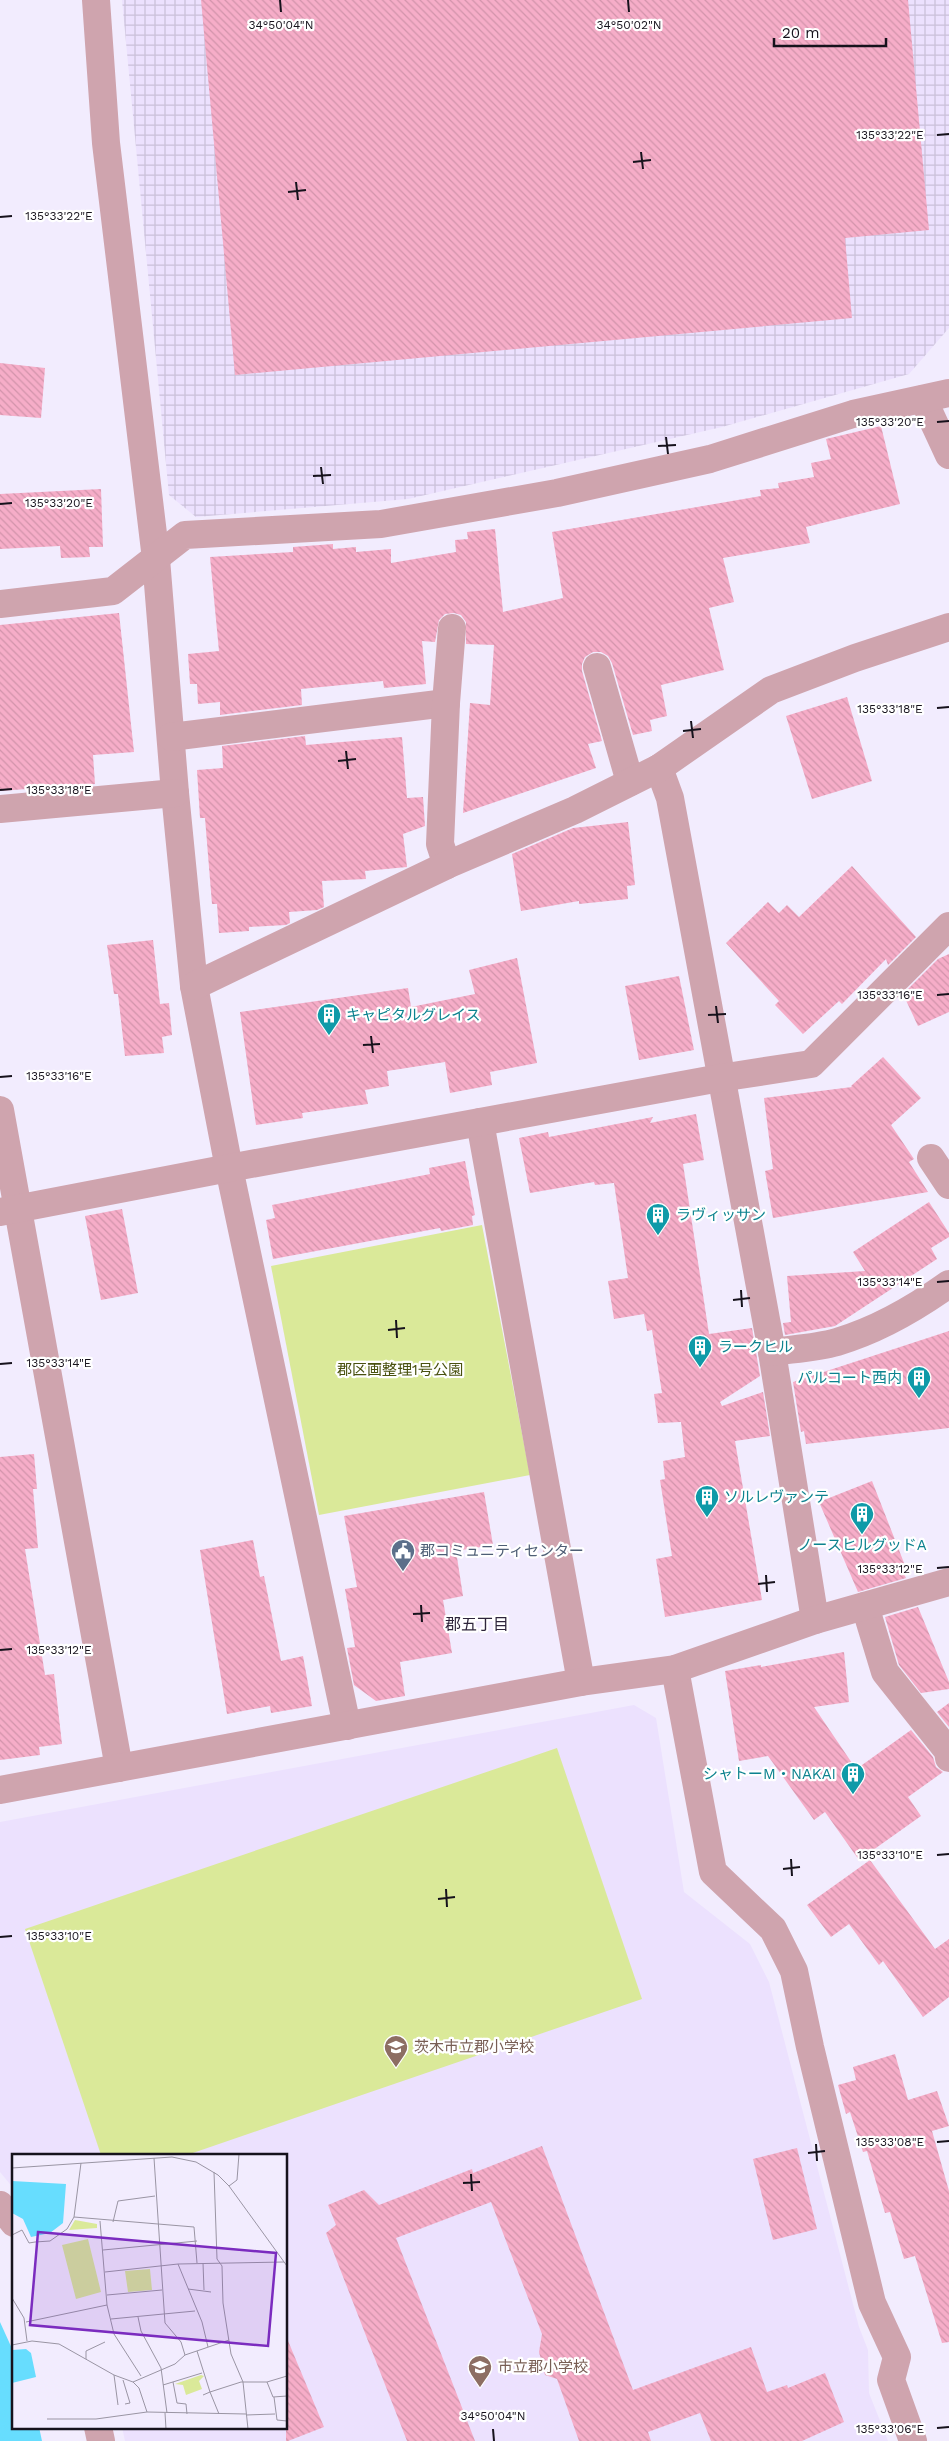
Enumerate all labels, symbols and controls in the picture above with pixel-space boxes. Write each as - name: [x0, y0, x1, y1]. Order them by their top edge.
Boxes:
- scale bar: [774, 15, 886, 47]
- text: 34°50'04"N: [249, 18, 313, 32]
- text: 34°50'02"N: [596, 18, 662, 32]
- text: 20 m: [782, 24, 820, 42]
- text: 135°33'22"E: [856, 128, 924, 142]
- text: 135°33'22"E: [25, 209, 93, 223]
- text: 135°33'20"E: [856, 415, 924, 429]
- text: 135°33'20"E: [25, 496, 93, 510]
- text: 135°33'18"E: [857, 702, 923, 716]
- text: 135°33'18"E: [26, 783, 92, 797]
- text: 135°33'16"E: [857, 988, 923, 1002]
- building icon: キャピタルグレイス: [316, 1002, 342, 1036]
- place label: キャピタルグレイス: [346, 1006, 481, 1024]
- text: 135°33'16"E: [26, 1069, 92, 1083]
- building icon: ラヴィッサン: [645, 1202, 671, 1236]
- place label: ラヴィッサン: [676, 1206, 766, 1224]
- text: 135°33'14"E: [858, 1275, 923, 1289]
- building icon: ラークヒル: [687, 1334, 713, 1368]
- place label: ラークヒル: [718, 1338, 793, 1356]
- text: 135°33'14"E: [27, 1356, 92, 1370]
- park label: 郡区画整理1号公園: [337, 1361, 463, 1379]
- building icon: パルコート西内: [906, 1365, 932, 1399]
- place label: パルコート西内: [797, 1369, 902, 1387]
- building icon: ソルレヴァンテ: [694, 1484, 720, 1518]
- place label: ソルレヴァンテ: [724, 1488, 829, 1506]
- building icon: ノースヒルグッドA: [849, 1501, 875, 1535]
- place label: ノースヒルグッドA: [797, 1536, 927, 1554]
- public building icon: 郡コミュニティセンター: [390, 1538, 416, 1572]
- place label: 郡コミュニティセンター: [420, 1542, 584, 1560]
- text: 135°33'12"E: [857, 1562, 923, 1576]
- district label: 郡五丁目: [445, 1615, 509, 1634]
- text: 135°33'12"E: [26, 1643, 92, 1657]
- building icon: シャトーM・NAKAI: [840, 1761, 866, 1795]
- place label: シャトーM・NAKAI: [703, 1765, 836, 1783]
- text: 135°33'10"E: [857, 1848, 923, 1862]
- text: 135°33'10"E: [26, 1929, 92, 1943]
- school or university icon: 茨木市立郡小学校: [383, 2034, 409, 2068]
- place label: 茨木市立郡小学校: [414, 2038, 534, 2056]
- text: 135°33'08"E: [856, 2135, 925, 2149]
- inset map: [12, 2154, 288, 2428]
- school or university icon: 市立郡小学校: [467, 2354, 493, 2388]
- place label: 市立郡小学校: [498, 2358, 588, 2376]
- text: 34°50'04"N: [461, 2409, 525, 2423]
- text: 135°33'06"E: [856, 2422, 924, 2436]

